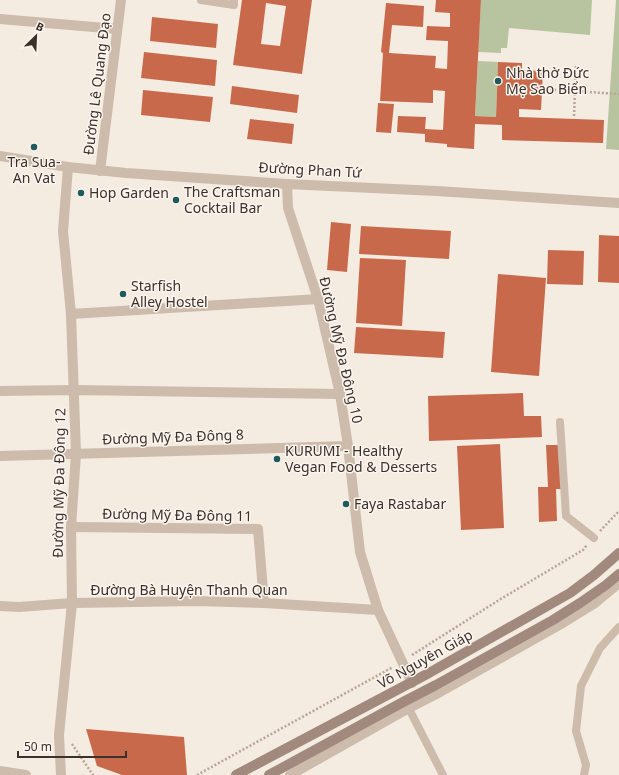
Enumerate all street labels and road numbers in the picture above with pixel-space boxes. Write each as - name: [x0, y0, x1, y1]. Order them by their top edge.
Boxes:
- street label: Đường Lê Quang Đạo: [78, 12, 115, 156]
- street label: Đường Phan Tứ: [258, 157, 362, 182]
- street label: Đường Mỹ Đa Đông 10: [315, 275, 368, 425]
- street label: Đường Mỹ Đa Đông 12: [48, 408, 69, 558]
- street label: Đường Mỹ Đa Đông 8: [102, 425, 244, 448]
- street label: Đường Mỹ Đa Đông 11: [102, 504, 252, 525]
- street label: Đường Bà Huyện Thanh Quan: [90, 580, 288, 599]
- street label: Võ Nguyên Giáp: [374, 625, 476, 693]

